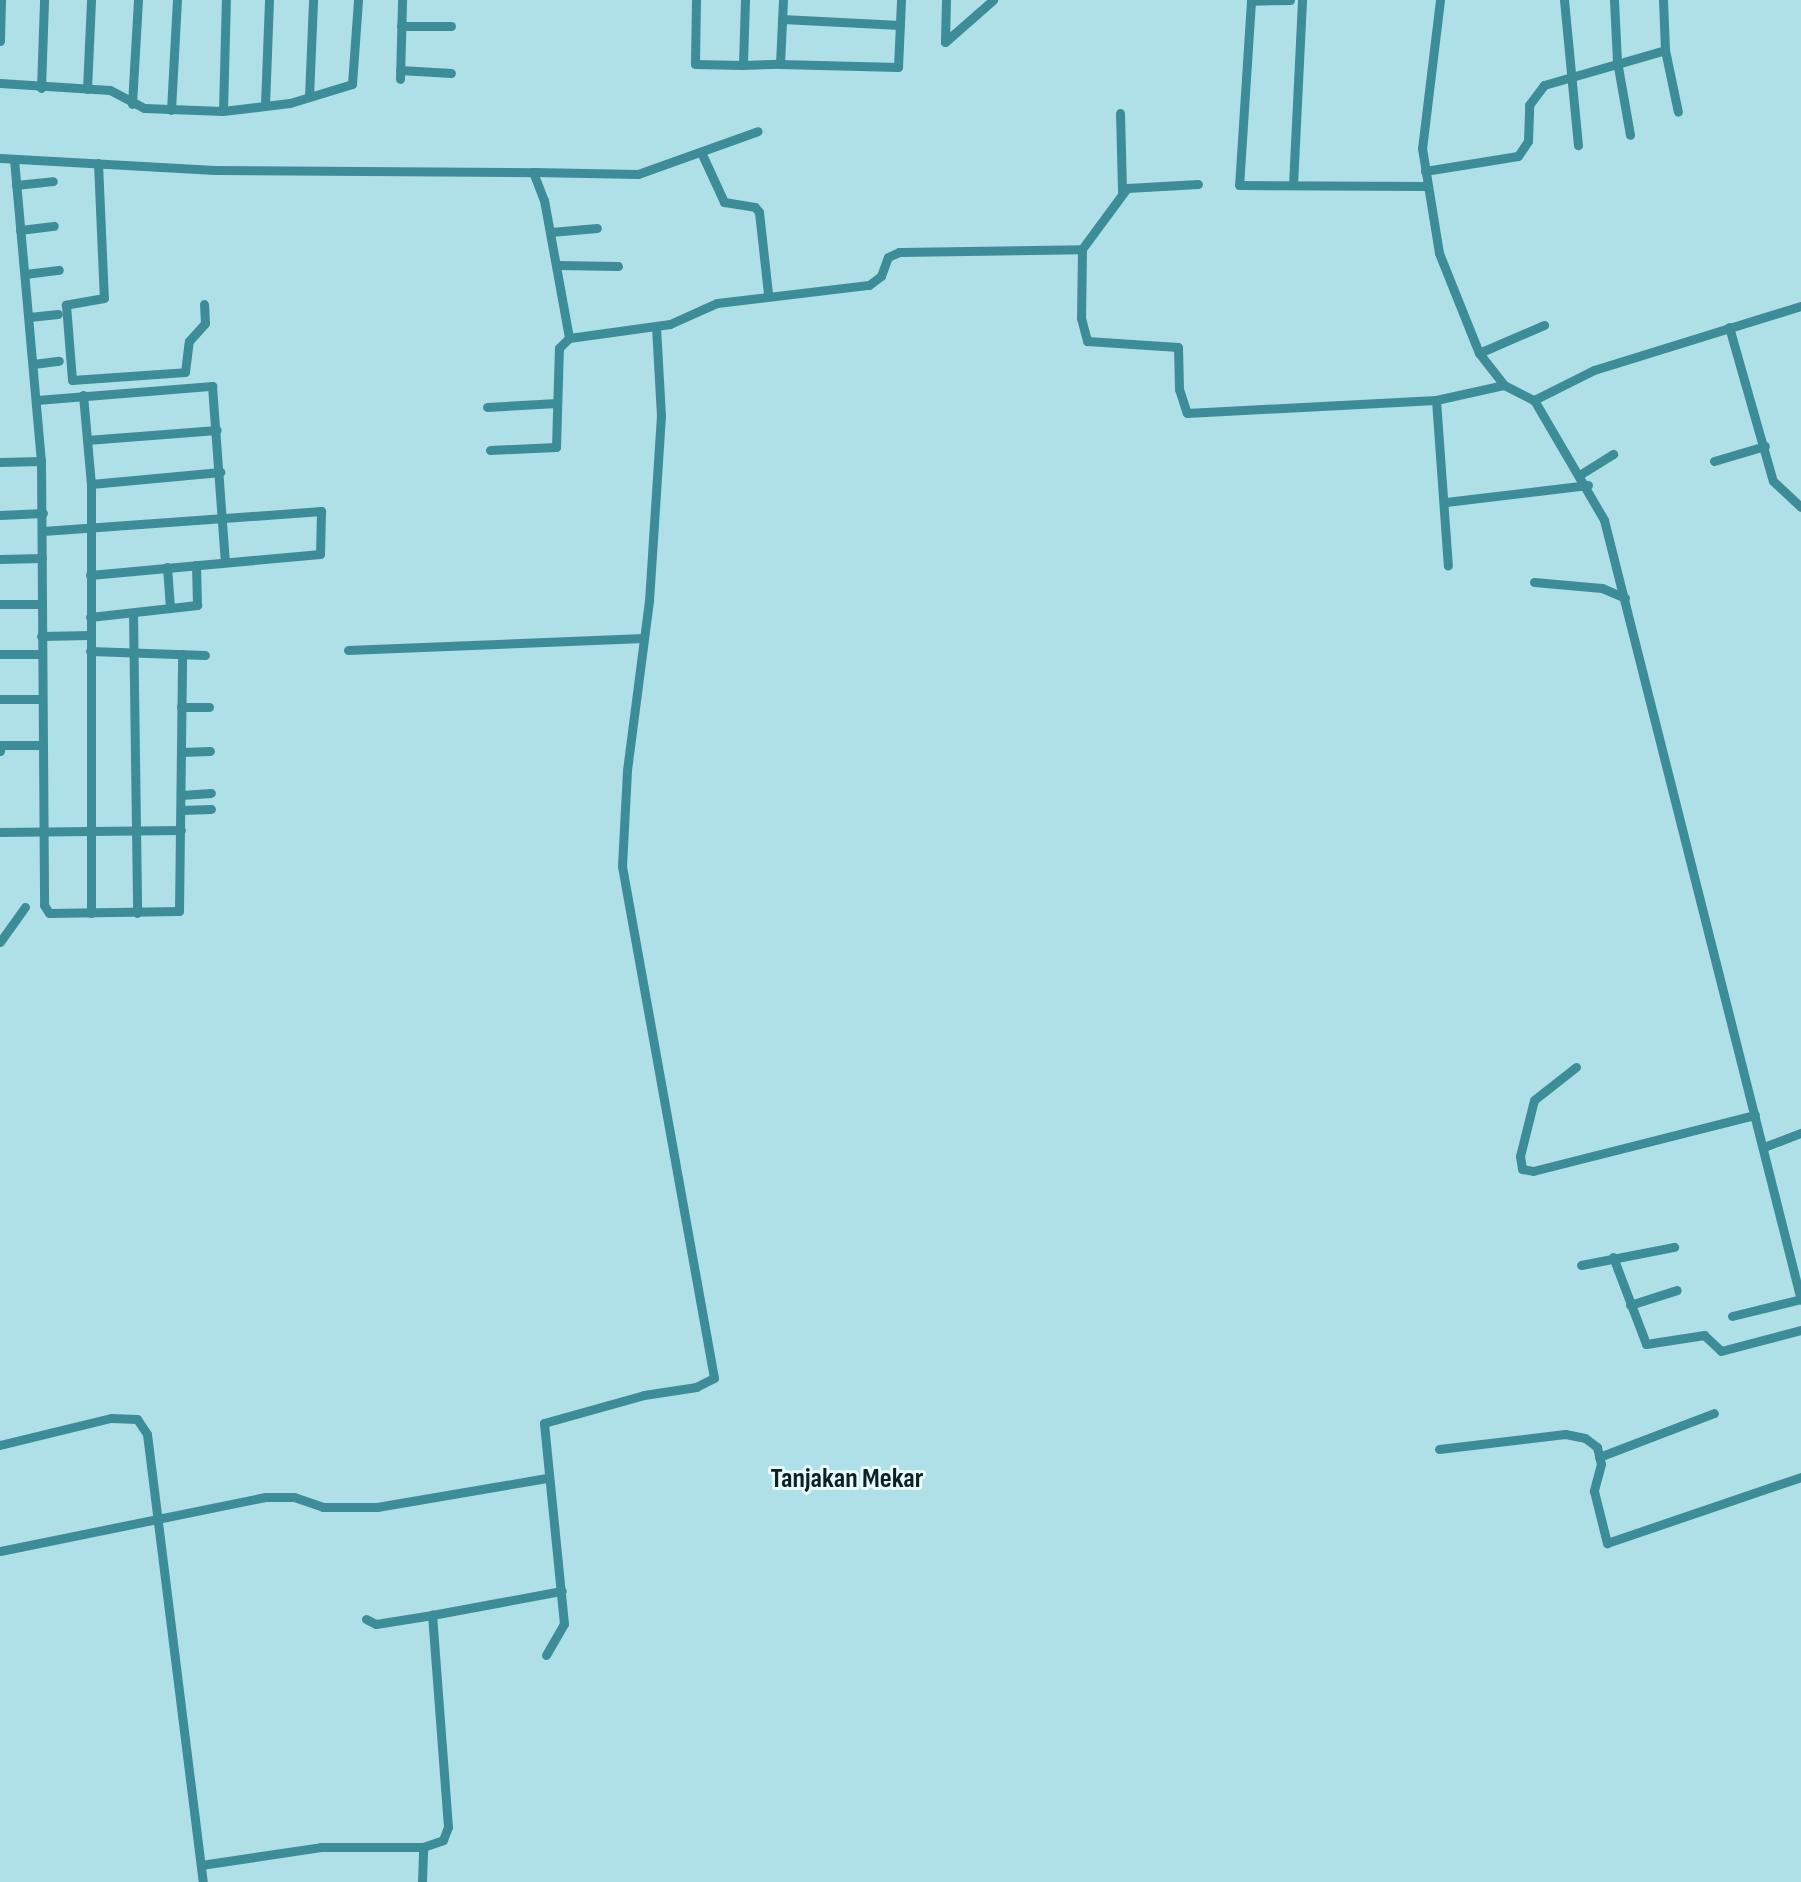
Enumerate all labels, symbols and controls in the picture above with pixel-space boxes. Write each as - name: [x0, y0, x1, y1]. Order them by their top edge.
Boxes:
- district label: Tanjakan Mekar: [771, 1462, 923, 1496]

